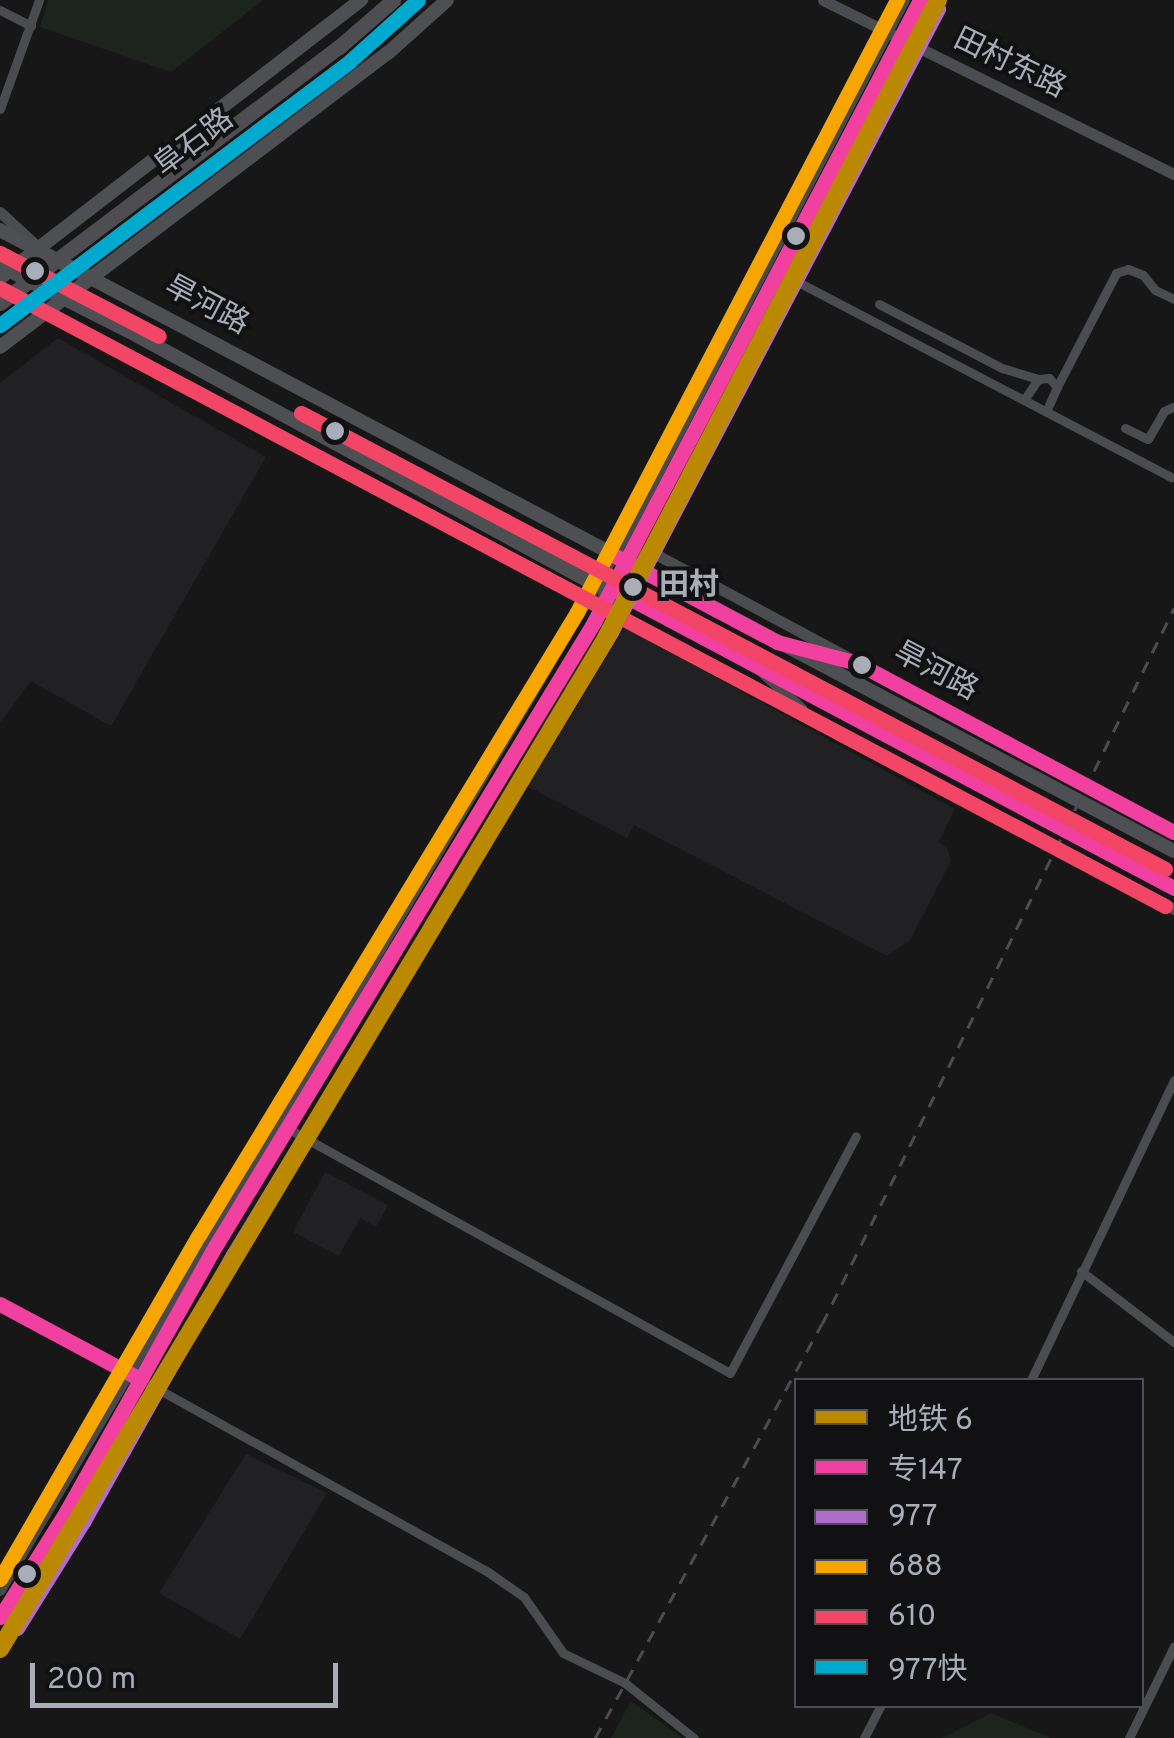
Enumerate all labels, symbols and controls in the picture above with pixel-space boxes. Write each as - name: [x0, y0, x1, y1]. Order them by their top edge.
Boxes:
- street label: 田村东路: [947, 23, 1071, 107]
- street label: 阜石路: [148, 103, 242, 185]
- unlabelled marker: [786, 226, 806, 246]
- unlabelled marker: [25, 261, 45, 281]
- street label: 旱河路: [158, 270, 254, 344]
- unlabelled marker: [325, 421, 345, 441]
- place label: 田村: [659, 569, 719, 605]
- marker: 田村: [616, 570, 650, 604]
- street label: 旱河路: [887, 636, 983, 710]
- unlabelled marker: [852, 655, 872, 675]
- legend: [794, 1378, 1144, 1708]
- text: 地铁 6: [888, 1403, 973, 1440]
- text: 专147: [888, 1453, 963, 1490]
- text: 977: [888, 1499, 937, 1536]
- text: 688: [888, 1549, 943, 1586]
- unlabelled marker: [17, 1564, 37, 1584]
- text: 610: [888, 1599, 936, 1636]
- scale bar: [35, 1643, 342, 1705]
- text: 977快: [888, 1653, 967, 1690]
- text: 200 m: [47, 1662, 136, 1699]

